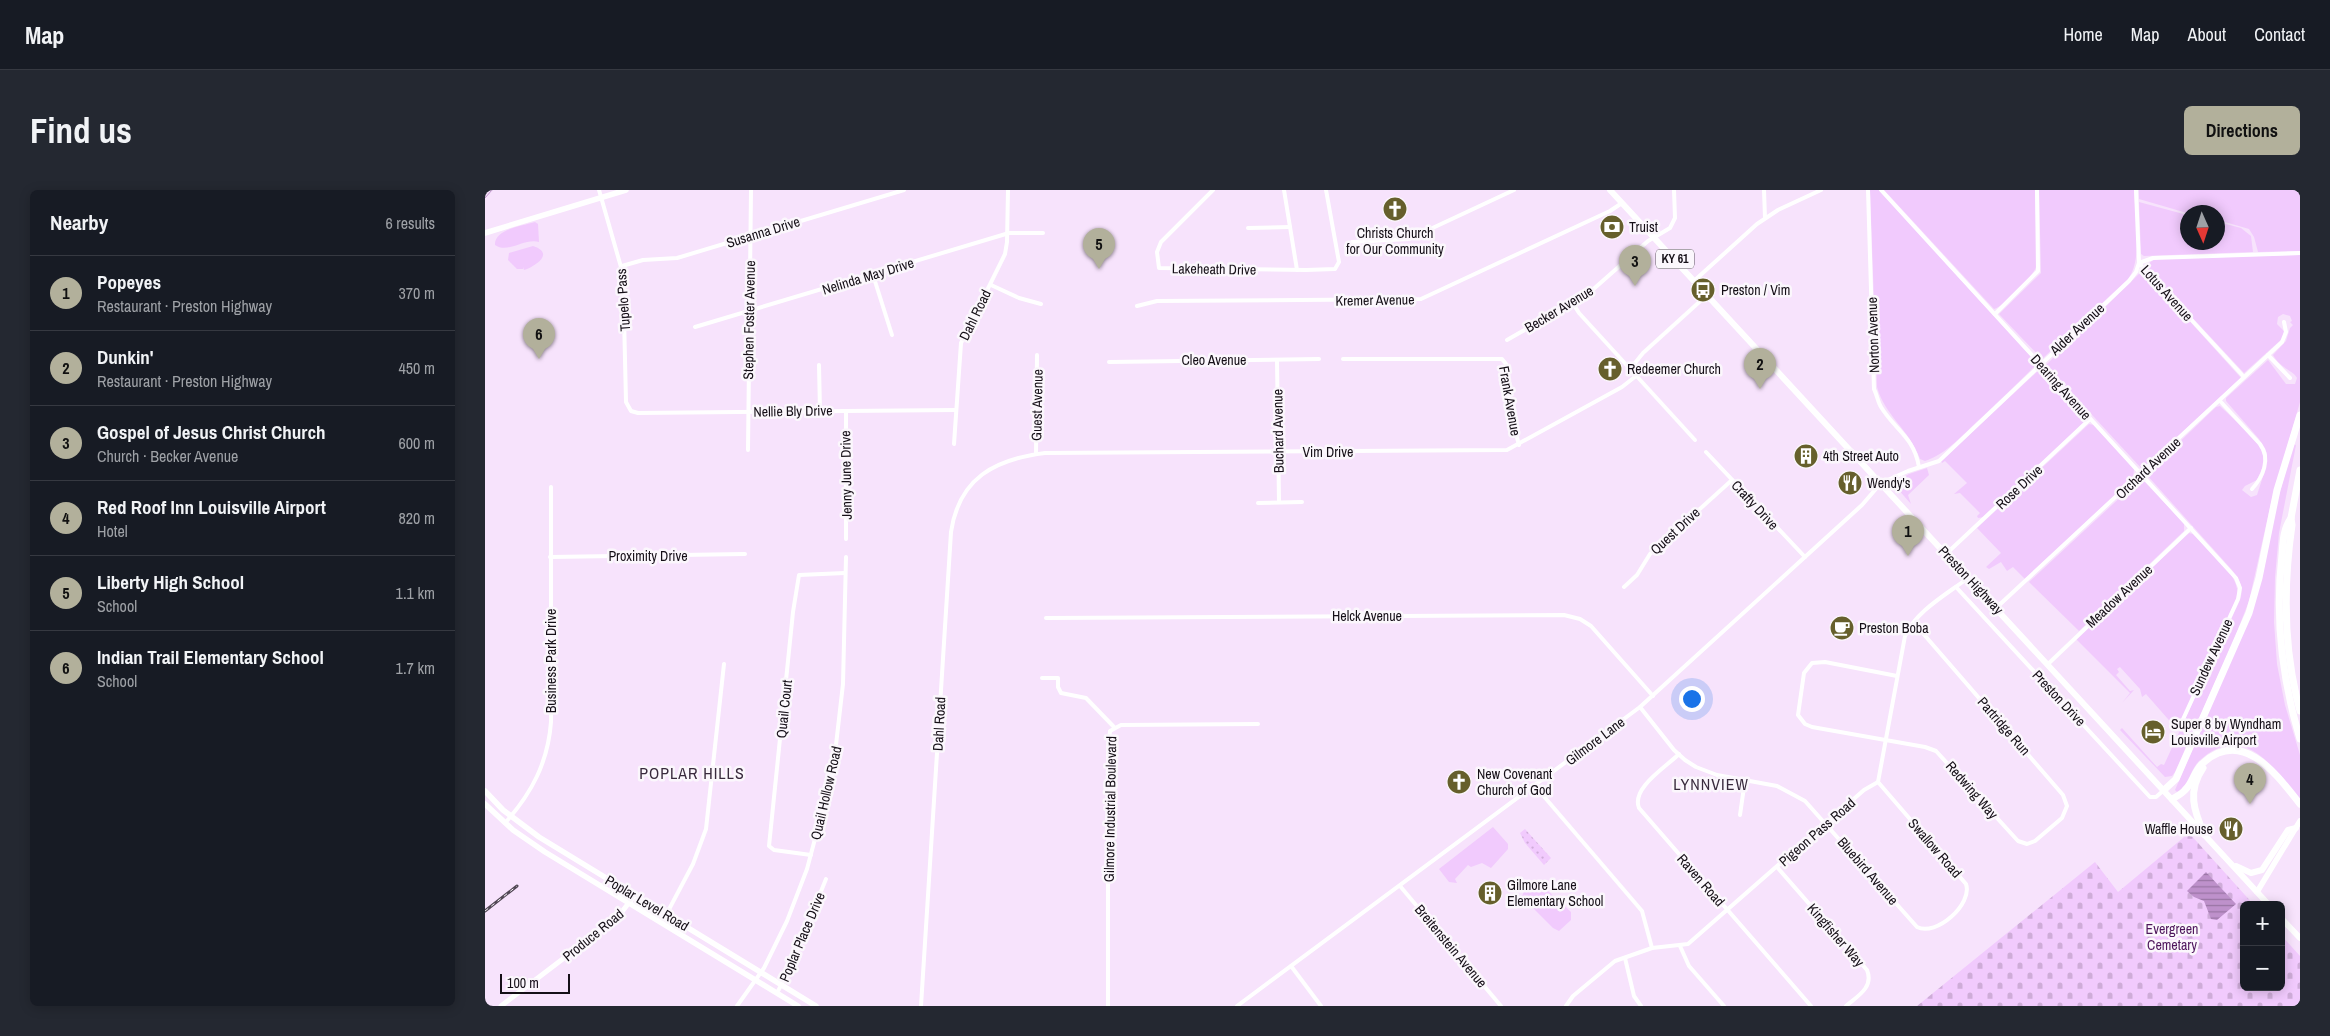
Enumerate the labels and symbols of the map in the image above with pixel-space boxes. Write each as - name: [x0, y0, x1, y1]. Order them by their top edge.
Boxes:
- church icon: Christs Church for Our Community: [1382, 196, 1408, 222]
- north arrow: [2180, 205, 2225, 250]
- street label: Susanna Drive: [724, 212, 802, 252]
- bank icon: Truist: [1599, 214, 1625, 240]
- place label: Truist: [1629, 218, 1658, 236]
- place label: Christs Church for Our Community: [1346, 224, 1444, 258]
- pin: 5: [1083, 228, 1115, 269]
- pin: 3: [1619, 245, 1651, 286]
- road number: KY 61: [1656, 250, 1694, 268]
- street label: Nelinda May Drive: [820, 253, 916, 299]
- street label: Lakeheath Drive: [1172, 259, 1256, 279]
- street label: Stephen Foster Avenue: [739, 260, 759, 380]
- street label: Lotus Avenue: [2137, 261, 2197, 325]
- street label: Tupelo Pass: [612, 268, 634, 332]
- bus stop icon: Preston / Vim: [1690, 277, 1716, 303]
- street label: Becker Avenue: [1521, 281, 1597, 337]
- place label: Preston / Vim: [1721, 281, 1790, 299]
- street label: Dahl Road: [955, 287, 995, 343]
- street label: Kremer Avenue: [1335, 290, 1415, 310]
- street label: Norton Avenue: [1863, 297, 1883, 373]
- street label: Alder Avenue: [2045, 299, 2108, 359]
- pin: 6: [523, 318, 555, 359]
- pin: 2: [1744, 348, 1776, 389]
- street label: Dearing Avenue: [2027, 350, 2095, 424]
- street label: Cleo Avenue: [1182, 351, 1246, 369]
- church icon: Redeemer Church: [1597, 356, 1623, 382]
- place label: Redeemer Church: [1627, 360, 1721, 378]
- street label: Frank Avenue: [1495, 365, 1525, 437]
- street label: Guest Avenue: [1027, 369, 1047, 441]
- street label: Buchard Avenue: [1268, 389, 1288, 473]
- street label: Nellie Bly Drive: [753, 401, 833, 421]
- street label: Jenny June Drive: [836, 430, 856, 520]
- street label: Orchard Avenue: [2112, 433, 2184, 503]
- street label: Vim Drive: [1303, 443, 1353, 461]
- building icon: 4th Street Auto: [1793, 443, 1819, 469]
- place label: 4th Street Auto: [1823, 447, 1899, 465]
- street label: Rose Drive: [1992, 461, 2046, 513]
- restaurant icon: Wendy's: [1837, 470, 1863, 496]
- place label: Wendy's: [1867, 474, 1911, 492]
- street label: Crafty Drive: [1728, 476, 1782, 534]
- street label: Quest Drive: [1646, 504, 1704, 558]
- pin: 1: [1892, 515, 1924, 556]
- street label: Preston Highway: [1935, 542, 2008, 618]
- street label: Proximity Drive: [608, 547, 688, 565]
- street label: Meadow Avenue: [2082, 561, 2156, 631]
- street label: Helck Avenue: [1332, 607, 1402, 625]
- street label: Business Park Drive: [542, 609, 560, 713]
- cafe icon: Preston Boba: [1829, 615, 1855, 641]
- street label: Sundew Avenue: [2185, 616, 2237, 698]
- place label: Preston Boba: [1859, 619, 1929, 637]
- street label: Preston Drive: [2028, 666, 2090, 730]
- street label: Quail Court: [772, 679, 796, 739]
- your location: [1679, 686, 1705, 712]
- street label: Partridge Run: [1974, 693, 2034, 759]
- street label: Dahl Road: [929, 696, 949, 752]
- street label: Gilmore Lane: [1562, 713, 1628, 769]
- place label: Super 8 by Wyndham Louisville Airport: [2171, 715, 2281, 749]
- hotel icon: Super 8 by Wyndham Louisville Airport: [2140, 719, 2166, 745]
- street label: Gilmore Industrial Boulevard: [1100, 736, 1120, 882]
- street label: Quail Hollow Road: [806, 744, 846, 842]
- street label: Redwing Way: [1942, 757, 2002, 823]
- district label: POPLAR HILLS: [639, 762, 745, 784]
- pin: 4: [2234, 763, 2266, 804]
- place label: New Covenant Church of God: [1477, 765, 1552, 799]
- church icon: New Covenant Church of God: [1446, 769, 1472, 795]
- district label: LYNNVIEW: [1673, 773, 1749, 795]
- street label: Pigeon Pass Road: [1775, 794, 1859, 870]
- street label: Swallow Road: [1904, 815, 1966, 881]
- restaurant icon: Waffle House: [2218, 816, 2244, 842]
- place label: Waffle House: [2145, 820, 2213, 838]
- street label: Bluebird Avenue: [1834, 833, 1902, 909]
- street label: Raven Road: [1673, 850, 1729, 910]
- street label: Poplar Level Road: [602, 871, 692, 935]
- place label: Gilmore Lane Elementary School: [1507, 876, 1603, 910]
- building icon: Gilmore Lane Elementary School: [1477, 880, 1503, 906]
- street label: Poplar Place Drive: [775, 889, 829, 985]
- street label: Kingfisher Way: [1804, 900, 1869, 971]
- street label: Breitenstein Avenue: [1411, 901, 1491, 991]
- street label: Produce Road: [559, 905, 627, 965]
- park label: Evergreen Cemetary: [2146, 920, 2198, 954]
- scale bar: [500, 971, 570, 994]

